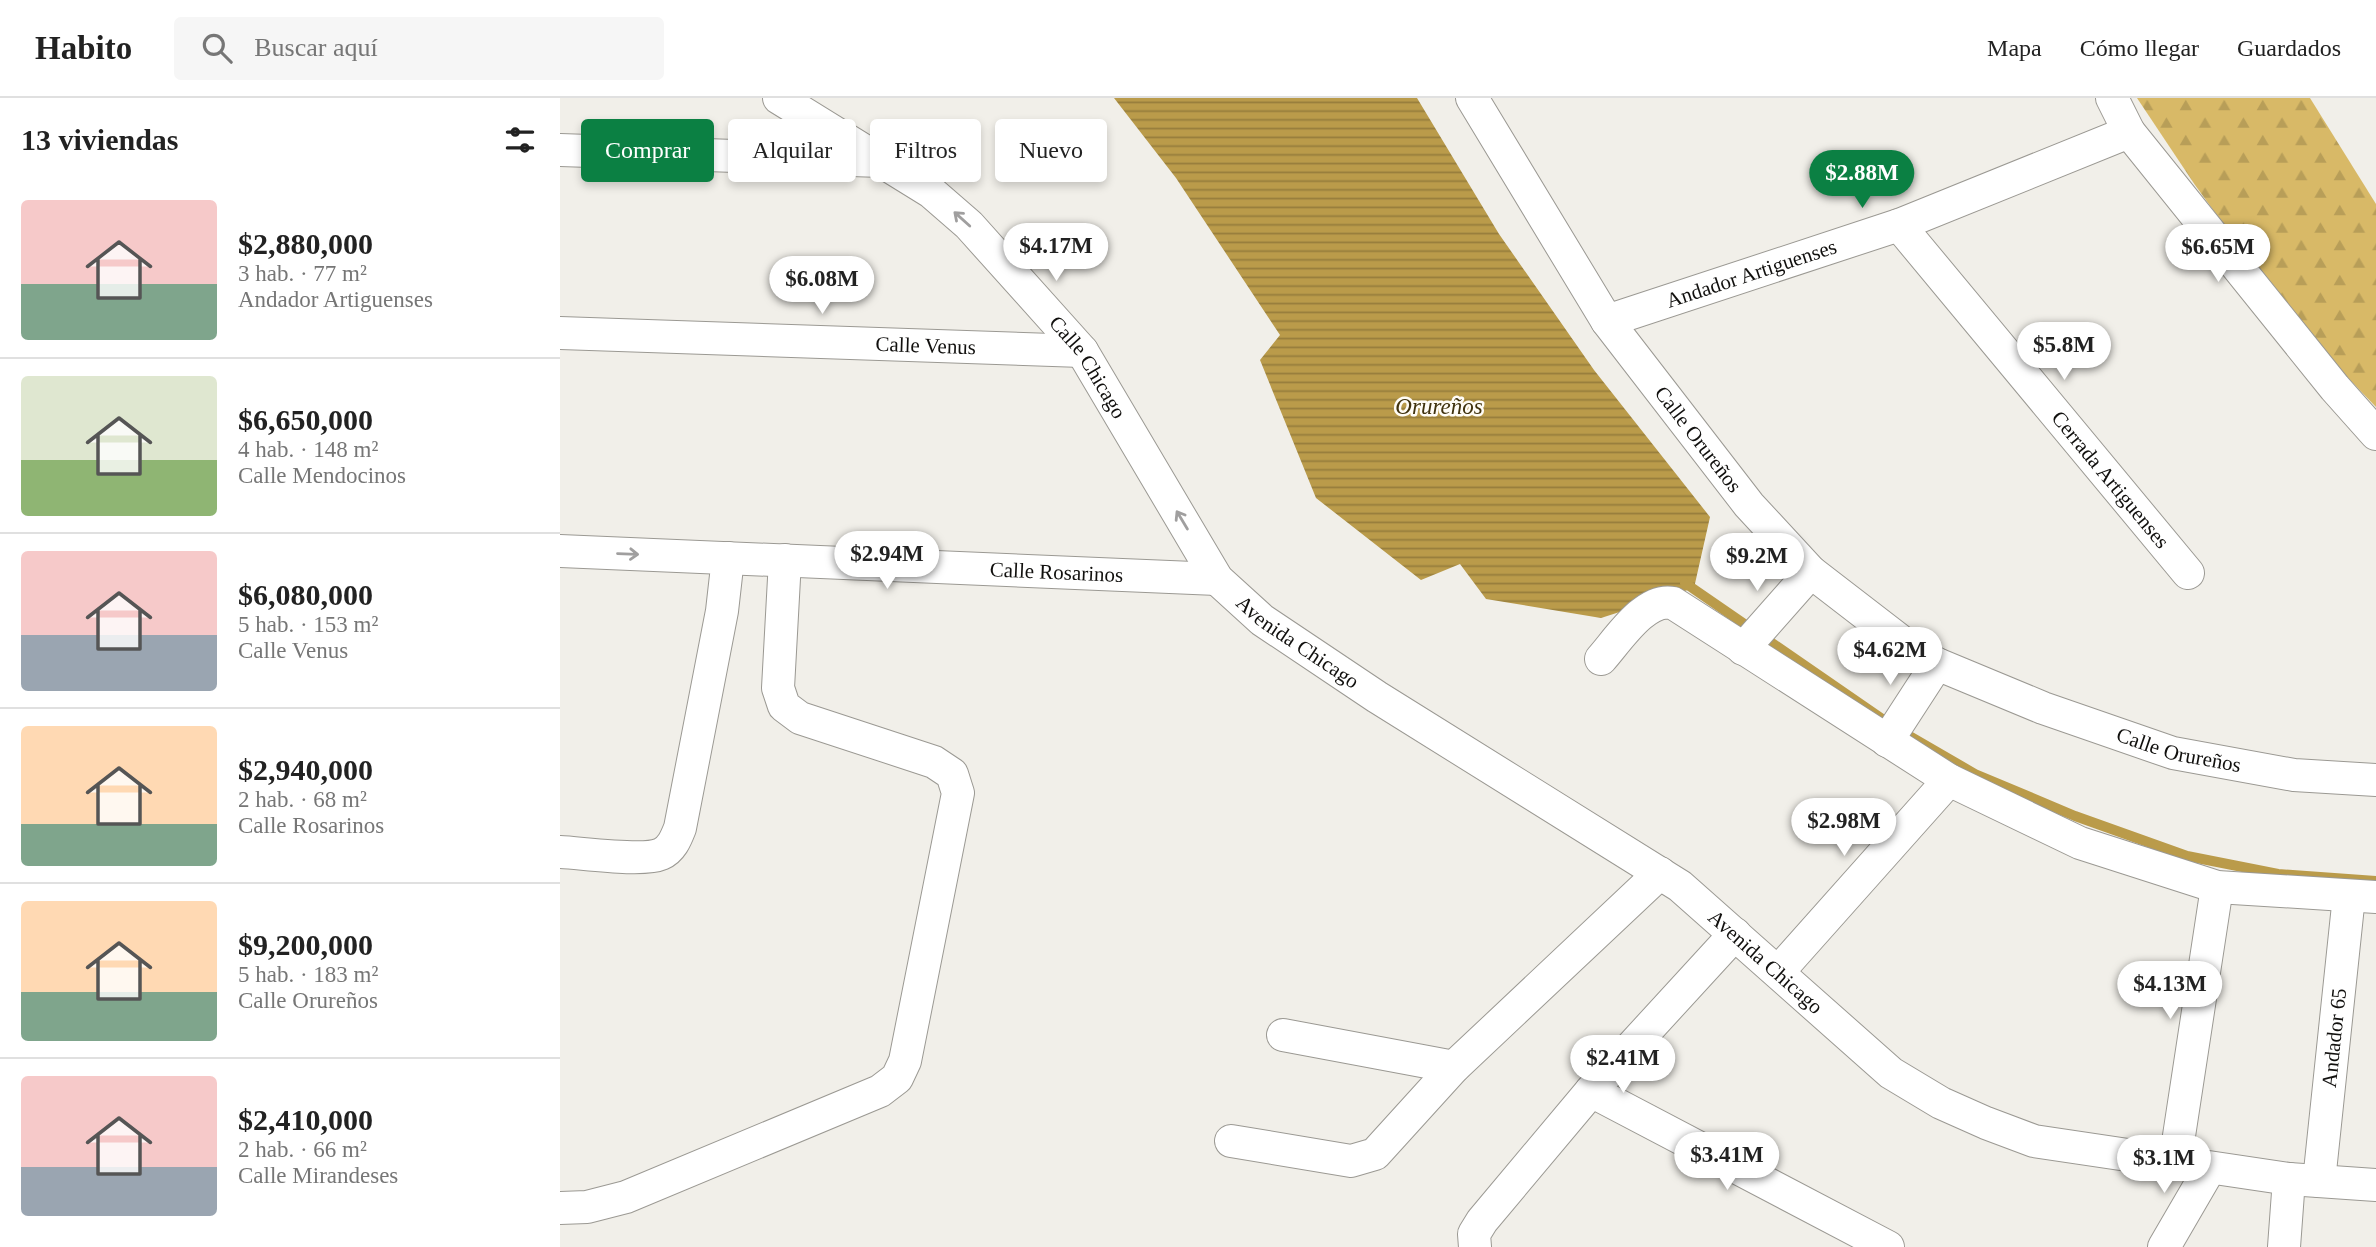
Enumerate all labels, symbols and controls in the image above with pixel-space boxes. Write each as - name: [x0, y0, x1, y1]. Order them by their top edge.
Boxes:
- search box: [174, 17, 664, 80]
- icon: search: [198, 29, 236, 67]
- text: Habito: [35, 30, 132, 66]
- text: Buscar aquí: [254, 33, 378, 62]
- text: Mapa: [1987, 35, 2042, 61]
- text: Cómo llegar: [2080, 35, 2199, 61]
- text: Guardados: [2237, 35, 2341, 61]
- chip: Comprar: [581, 119, 714, 182]
- chip: Alquilar: [728, 119, 856, 182]
- chip: Filtros: [870, 119, 981, 182]
- chip: Nuevo: [995, 119, 1107, 182]
- icon: filters: [501, 121, 539, 159]
- text: 13 viviendas: [21, 123, 179, 156]
- pin: $2.88M: [1805, 150, 1919, 210]
- text: $2.88M: [1825, 160, 1899, 185]
- one-way arrow: [953, 211, 971, 227]
- pin: $4.17M: [999, 223, 1113, 283]
- pin: $6.65M: [2161, 225, 2275, 284]
- text: $2,880,000: [238, 227, 373, 260]
- icon: home: [77, 228, 161, 312]
- text: $4.17M: [1019, 233, 1093, 258]
- street label: Andador Artiguenses: [1663, 234, 1840, 313]
- text: $6.65M: [2181, 234, 2255, 259]
- pin: $6.08M: [765, 256, 879, 316]
- text: 3 hab. · 77 m²: [238, 261, 367, 286]
- text: $6.08M: [785, 266, 859, 291]
- text: Andador Artiguenses: [238, 287, 433, 312]
- street label: Calle Chicago: [1044, 311, 1131, 423]
- pin: $5.8M: [2015, 322, 2113, 382]
- street label: Calle Venus: [875, 332, 976, 359]
- text: $5.8M: [2033, 332, 2095, 357]
- street label: Calle Orureños: [1650, 381, 1747, 497]
- water label: Orureños: [1395, 394, 1483, 419]
- text: $6,650,000: [238, 403, 373, 436]
- icon: home: [77, 404, 161, 488]
- street label: Cerrada Artiguenses: [2047, 406, 2174, 553]
- text: 4 hab. · 148 m²: [238, 437, 378, 462]
- text: Calle Mendocinos: [238, 463, 406, 488]
- one-way arrow: [1174, 510, 1188, 530]
- pin: $2.94M: [830, 532, 944, 591]
- pin: $9.2M: [1708, 533, 1806, 593]
- text: $2.94M: [850, 541, 924, 566]
- text: $9.2M: [1726, 543, 1788, 568]
- one-way arrow: [616, 547, 639, 560]
- street label: Calle Rosarinos: [989, 557, 1124, 587]
- text: $6,080,000: [238, 578, 373, 611]
- icon: home: [77, 579, 161, 663]
- street label: Avenida Chicago: [1231, 591, 1364, 694]
- text: 5 hab. · 153 m²: [238, 612, 378, 637]
- pin: $4.62M: [1833, 628, 1947, 687]
- text: $4.62M: [1853, 637, 1927, 662]
- text: Calle Venus: [238, 638, 348, 663]
- street label: Calle Orureños: [2113, 722, 2243, 777]
- text: $2,940,000: [238, 753, 373, 786]
- icon: home: [77, 754, 161, 838]
- text: 2 hab. · 68 m²: [238, 787, 367, 812]
- pin: $2.98M: [1787, 798, 1901, 858]
- text: $2.98M: [1807, 808, 1881, 833]
- text: Calle Rosarinos: [238, 813, 384, 838]
- street label: Avenida Chicago: [1703, 905, 1828, 1019]
- text: $9,200,000: [238, 928, 373, 961]
- icon: home: [77, 929, 161, 1013]
- text: 5 hab. · 183 m²: [238, 962, 378, 987]
- pin: $4.13M: [2113, 962, 2227, 1021]
- text: $4.13M: [2133, 971, 2207, 996]
- street label: Andador 65: [2317, 987, 2351, 1089]
- text: Calle Orureños: [238, 988, 378, 1013]
- pin: $2.41M: [1566, 1035, 1680, 1095]
- text: $2.41M: [1586, 1045, 1660, 1070]
- text: $2,410,000: [238, 1103, 373, 1136]
- icon: home: [77, 1104, 161, 1188]
- pin: $3.41M: [1670, 1132, 1784, 1192]
- pin: $3.1M: [2115, 1136, 2213, 1195]
- text: 2 hab. · 66 m²: [238, 1137, 367, 1162]
- text: $3.41M: [1690, 1142, 1764, 1167]
- text: $3.1M: [2133, 1145, 2195, 1170]
- text: Calle Mirandeses: [238, 1163, 398, 1188]

